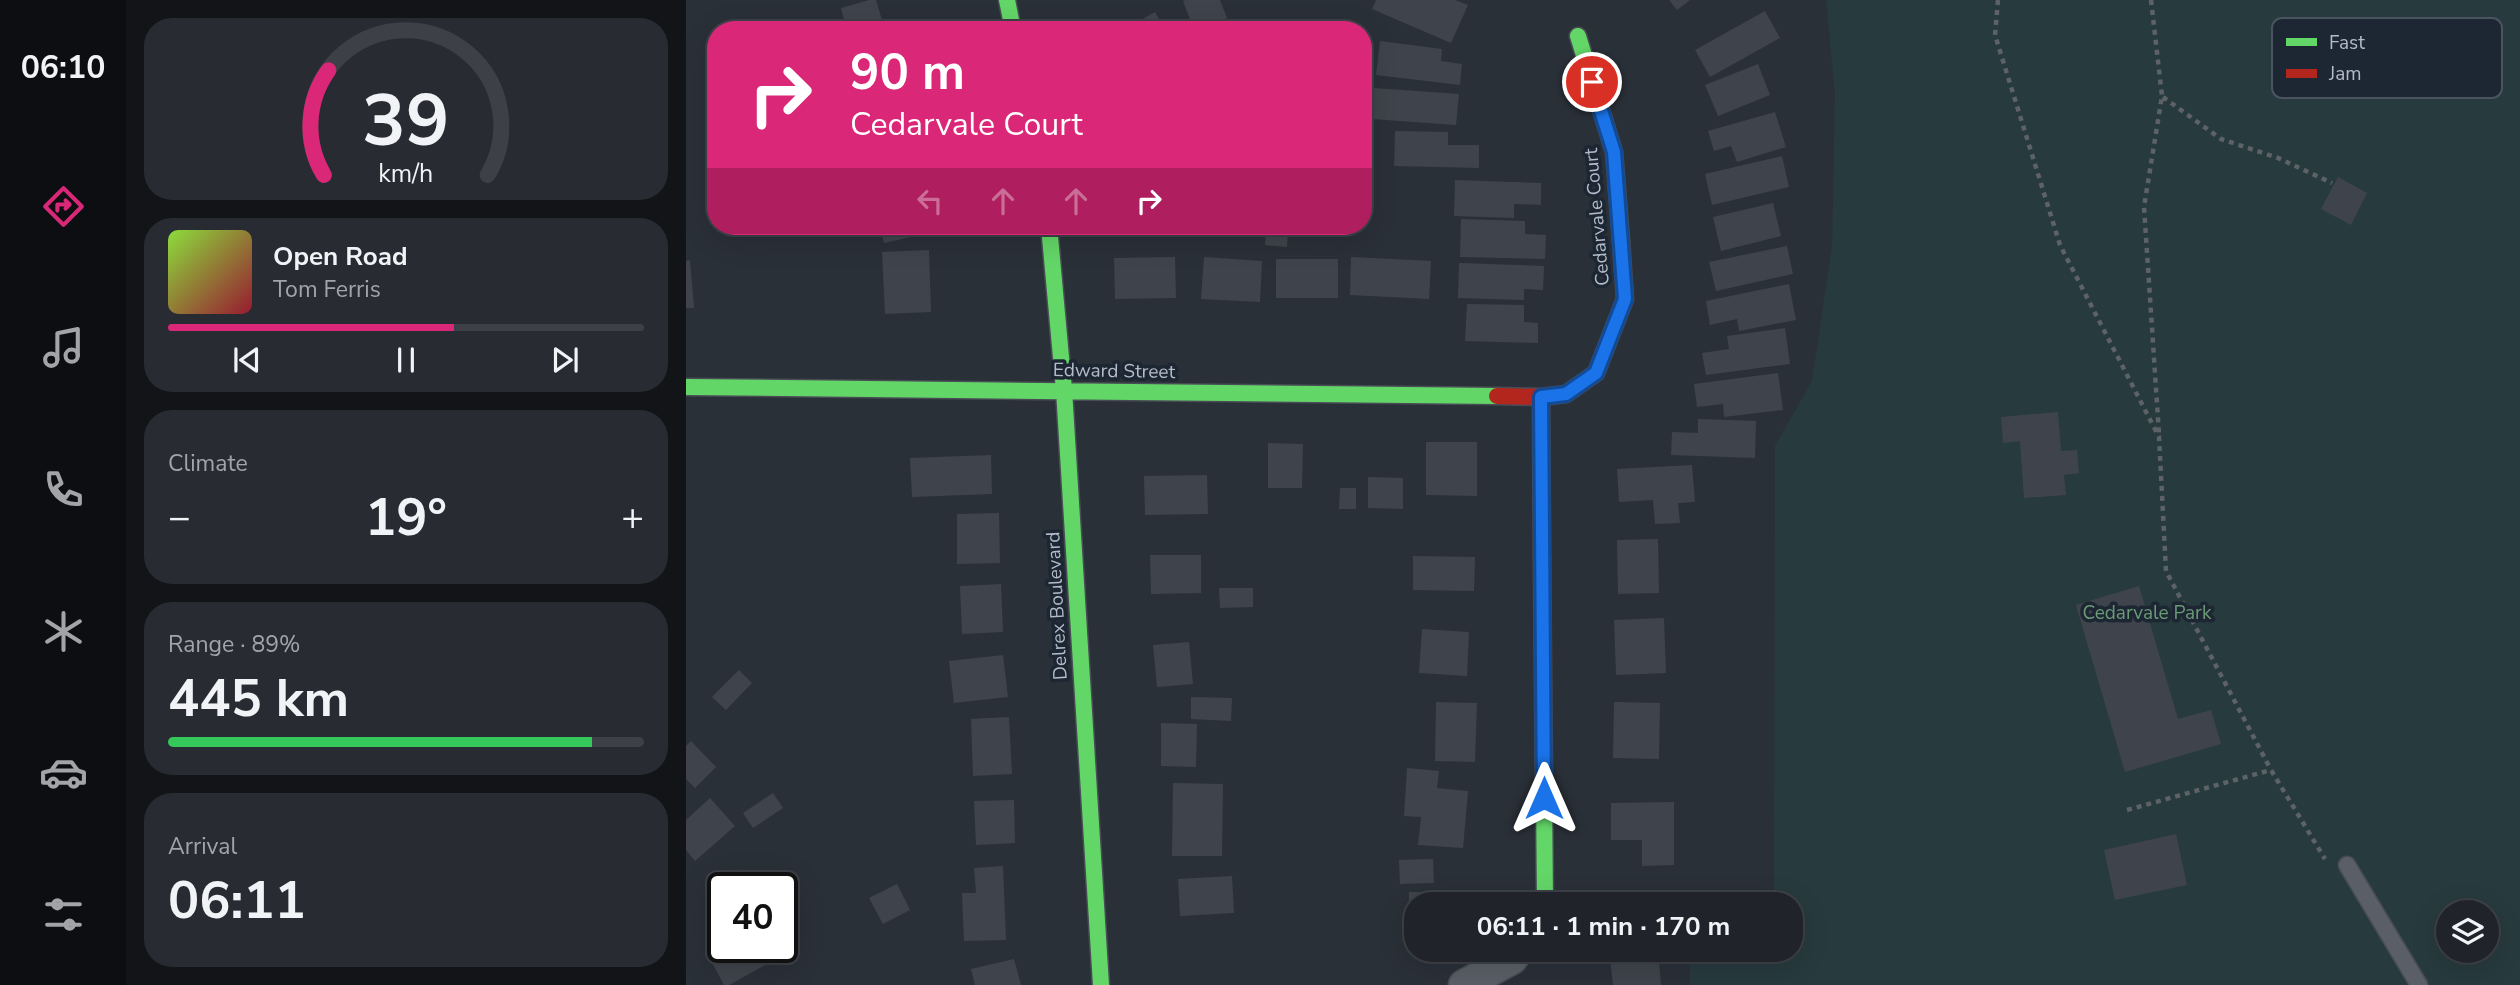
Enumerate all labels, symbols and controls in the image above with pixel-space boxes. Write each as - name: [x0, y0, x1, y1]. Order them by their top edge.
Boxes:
- legend: [2272, 18, 2502, 98]
- text: Fast: [2329, 30, 2365, 56]
- text: 90 m: [850, 39, 965, 106]
- text: 06:10: [21, 46, 105, 89]
- icon: right: [735, 49, 826, 140]
- pin: [1562, 52, 1622, 112]
- text: Jam: [2328, 61, 2362, 87]
- icon: arrive: [1573, 63, 1611, 101]
- text: 39: [362, 71, 450, 171]
- text: Cedarvale Court: [850, 103, 1083, 146]
- street label: Cedarvale Court: [1578, 147, 1616, 287]
- text: km/h: [378, 157, 434, 191]
- icon: directions: [39, 182, 88, 231]
- icon: left: [911, 182, 949, 220]
- icon: ahead: [984, 182, 1022, 220]
- icon: ahead: [1057, 182, 1095, 220]
- icon: right: [1130, 182, 1168, 220]
- text: Open Road: [273, 239, 408, 274]
- text: Tom Ferris: [273, 274, 381, 305]
- icon: music: [39, 323, 88, 372]
- icon: previous: [228, 341, 266, 379]
- icon: pause: [387, 341, 425, 379]
- icon: next: [546, 341, 584, 379]
- street label: Edward Street: [1053, 357, 1176, 385]
- text: Climate: [168, 448, 248, 479]
- icon: phone: [39, 465, 88, 514]
- text: 19°: [365, 482, 447, 553]
- text: −: [168, 492, 191, 543]
- text: +: [621, 492, 644, 543]
- street label: Delrex Boulevard: [1040, 531, 1074, 681]
- park label: Cedarvale Park: [2083, 600, 2212, 626]
- icon: climate: [39, 607, 88, 656]
- text: Range · 89%: [168, 629, 300, 660]
- text: 445 km: [168, 663, 349, 734]
- icon: car: [39, 748, 88, 797]
- position arrow: [1507, 761, 1581, 835]
- text: Arrival: [168, 831, 237, 862]
- text: 06:11: [168, 865, 306, 936]
- speed limit sign: 40: [707, 872, 798, 963]
- icon: filters: [39, 890, 88, 939]
- map controls: [2436, 900, 2499, 963]
- button: layers: [2436, 900, 2499, 963]
- text: 06:11 · 1 min · 170 m: [1477, 909, 1730, 944]

